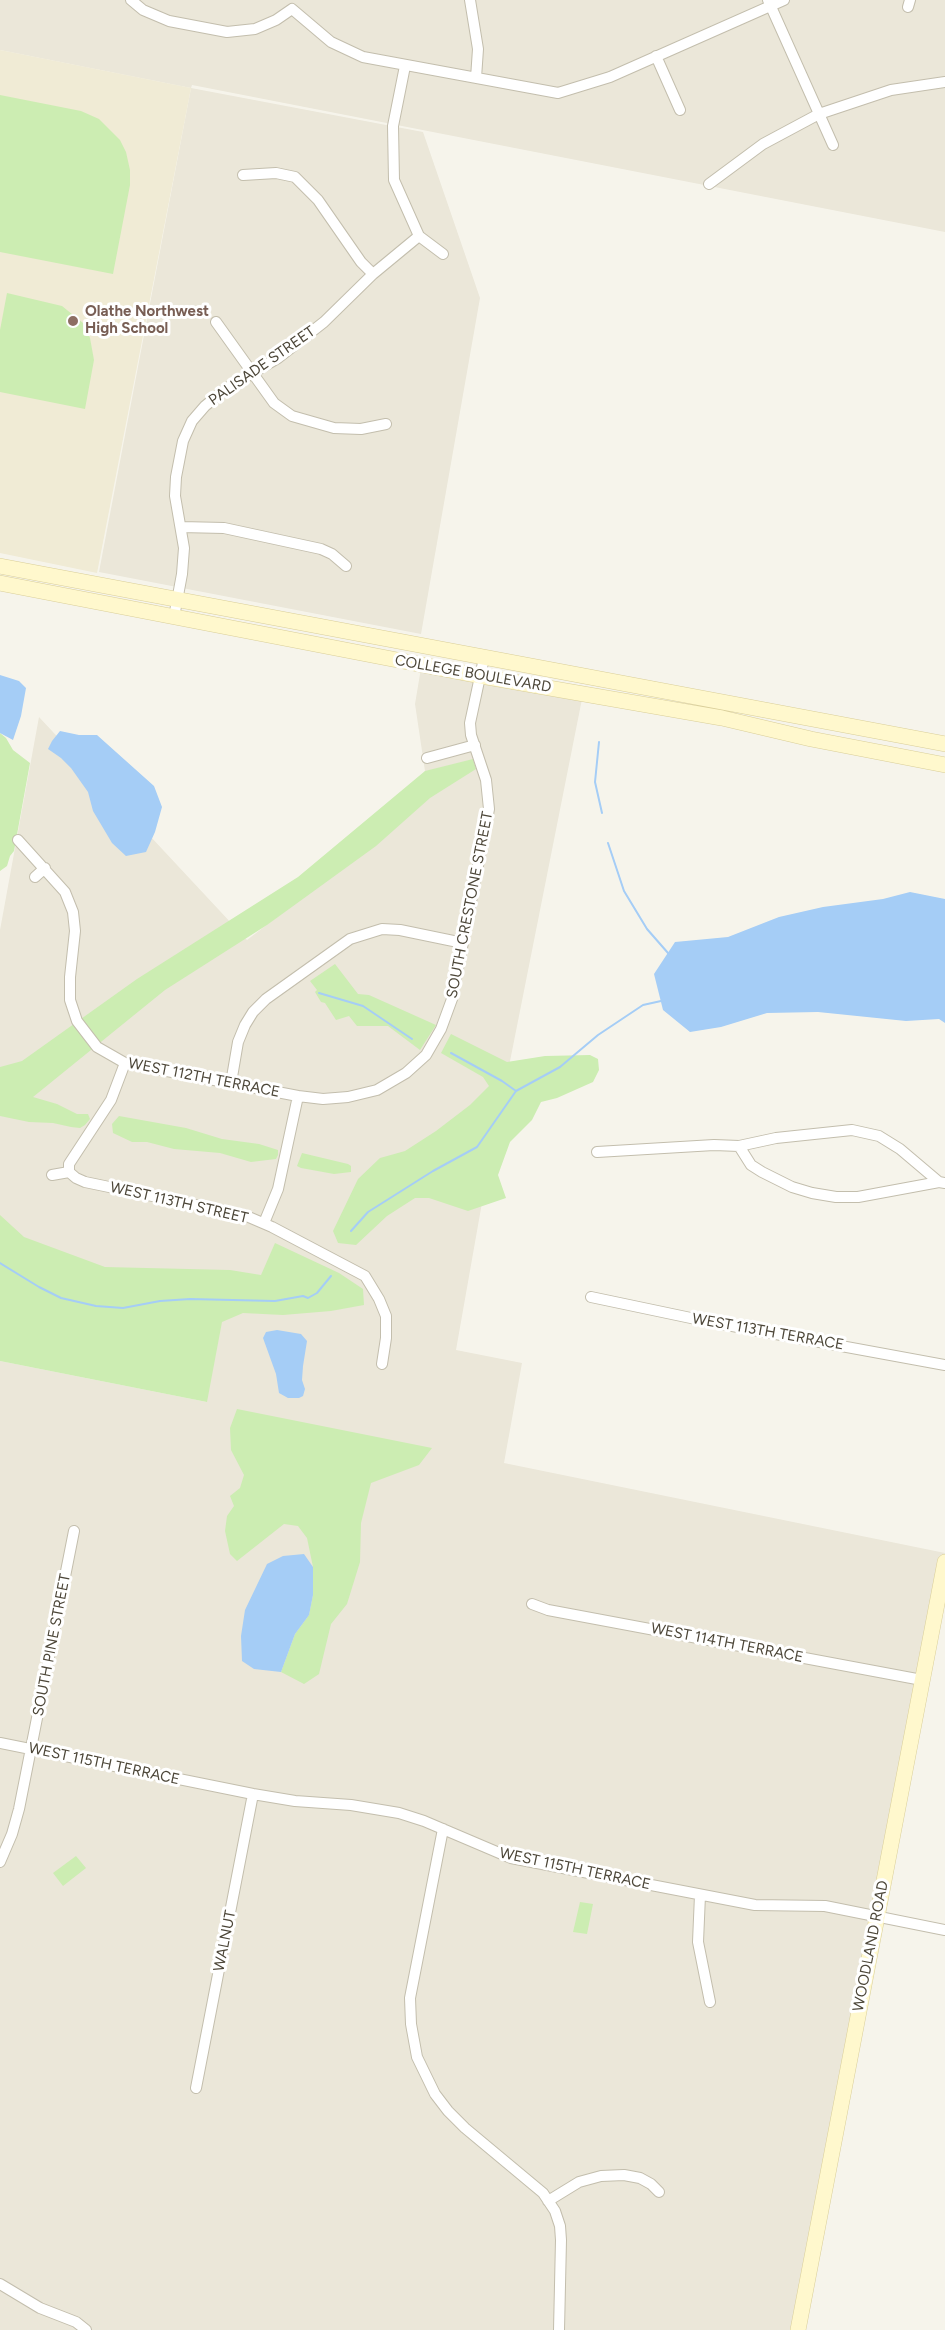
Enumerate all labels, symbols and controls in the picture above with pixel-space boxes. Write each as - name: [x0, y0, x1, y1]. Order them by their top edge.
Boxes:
- place label: Olathe Northwest High School: [85, 303, 209, 338]
- marker: Olathe Northwest High School: [66, 314, 80, 328]
- street label: PALISADE STREET: [205, 323, 319, 409]
- street label: COLLEGE BOULEVARD: [393, 651, 553, 697]
- street label: SOUTH CRESTONE STREET: [443, 810, 497, 1000]
- street label: WEST 112TH TERRACE: [127, 1054, 281, 1102]
- street label: WEST 113TH STREET: [108, 1178, 250, 1228]
- street label: WEST 113TH TERRACE: [691, 1310, 845, 1354]
- street label: SOUTH PINE STREET: [29, 1572, 75, 1718]
- street label: WEST 114TH TERRACE: [649, 1619, 805, 1667]
- street label: WEST 115TH TERRACE: [27, 1739, 181, 1789]
- street label: WEST 115TH TERRACE: [498, 1844, 652, 1894]
- street label: WOODLAND ROAD: [849, 1879, 893, 2013]
- street label: WALNUT: [210, 1909, 240, 1973]

